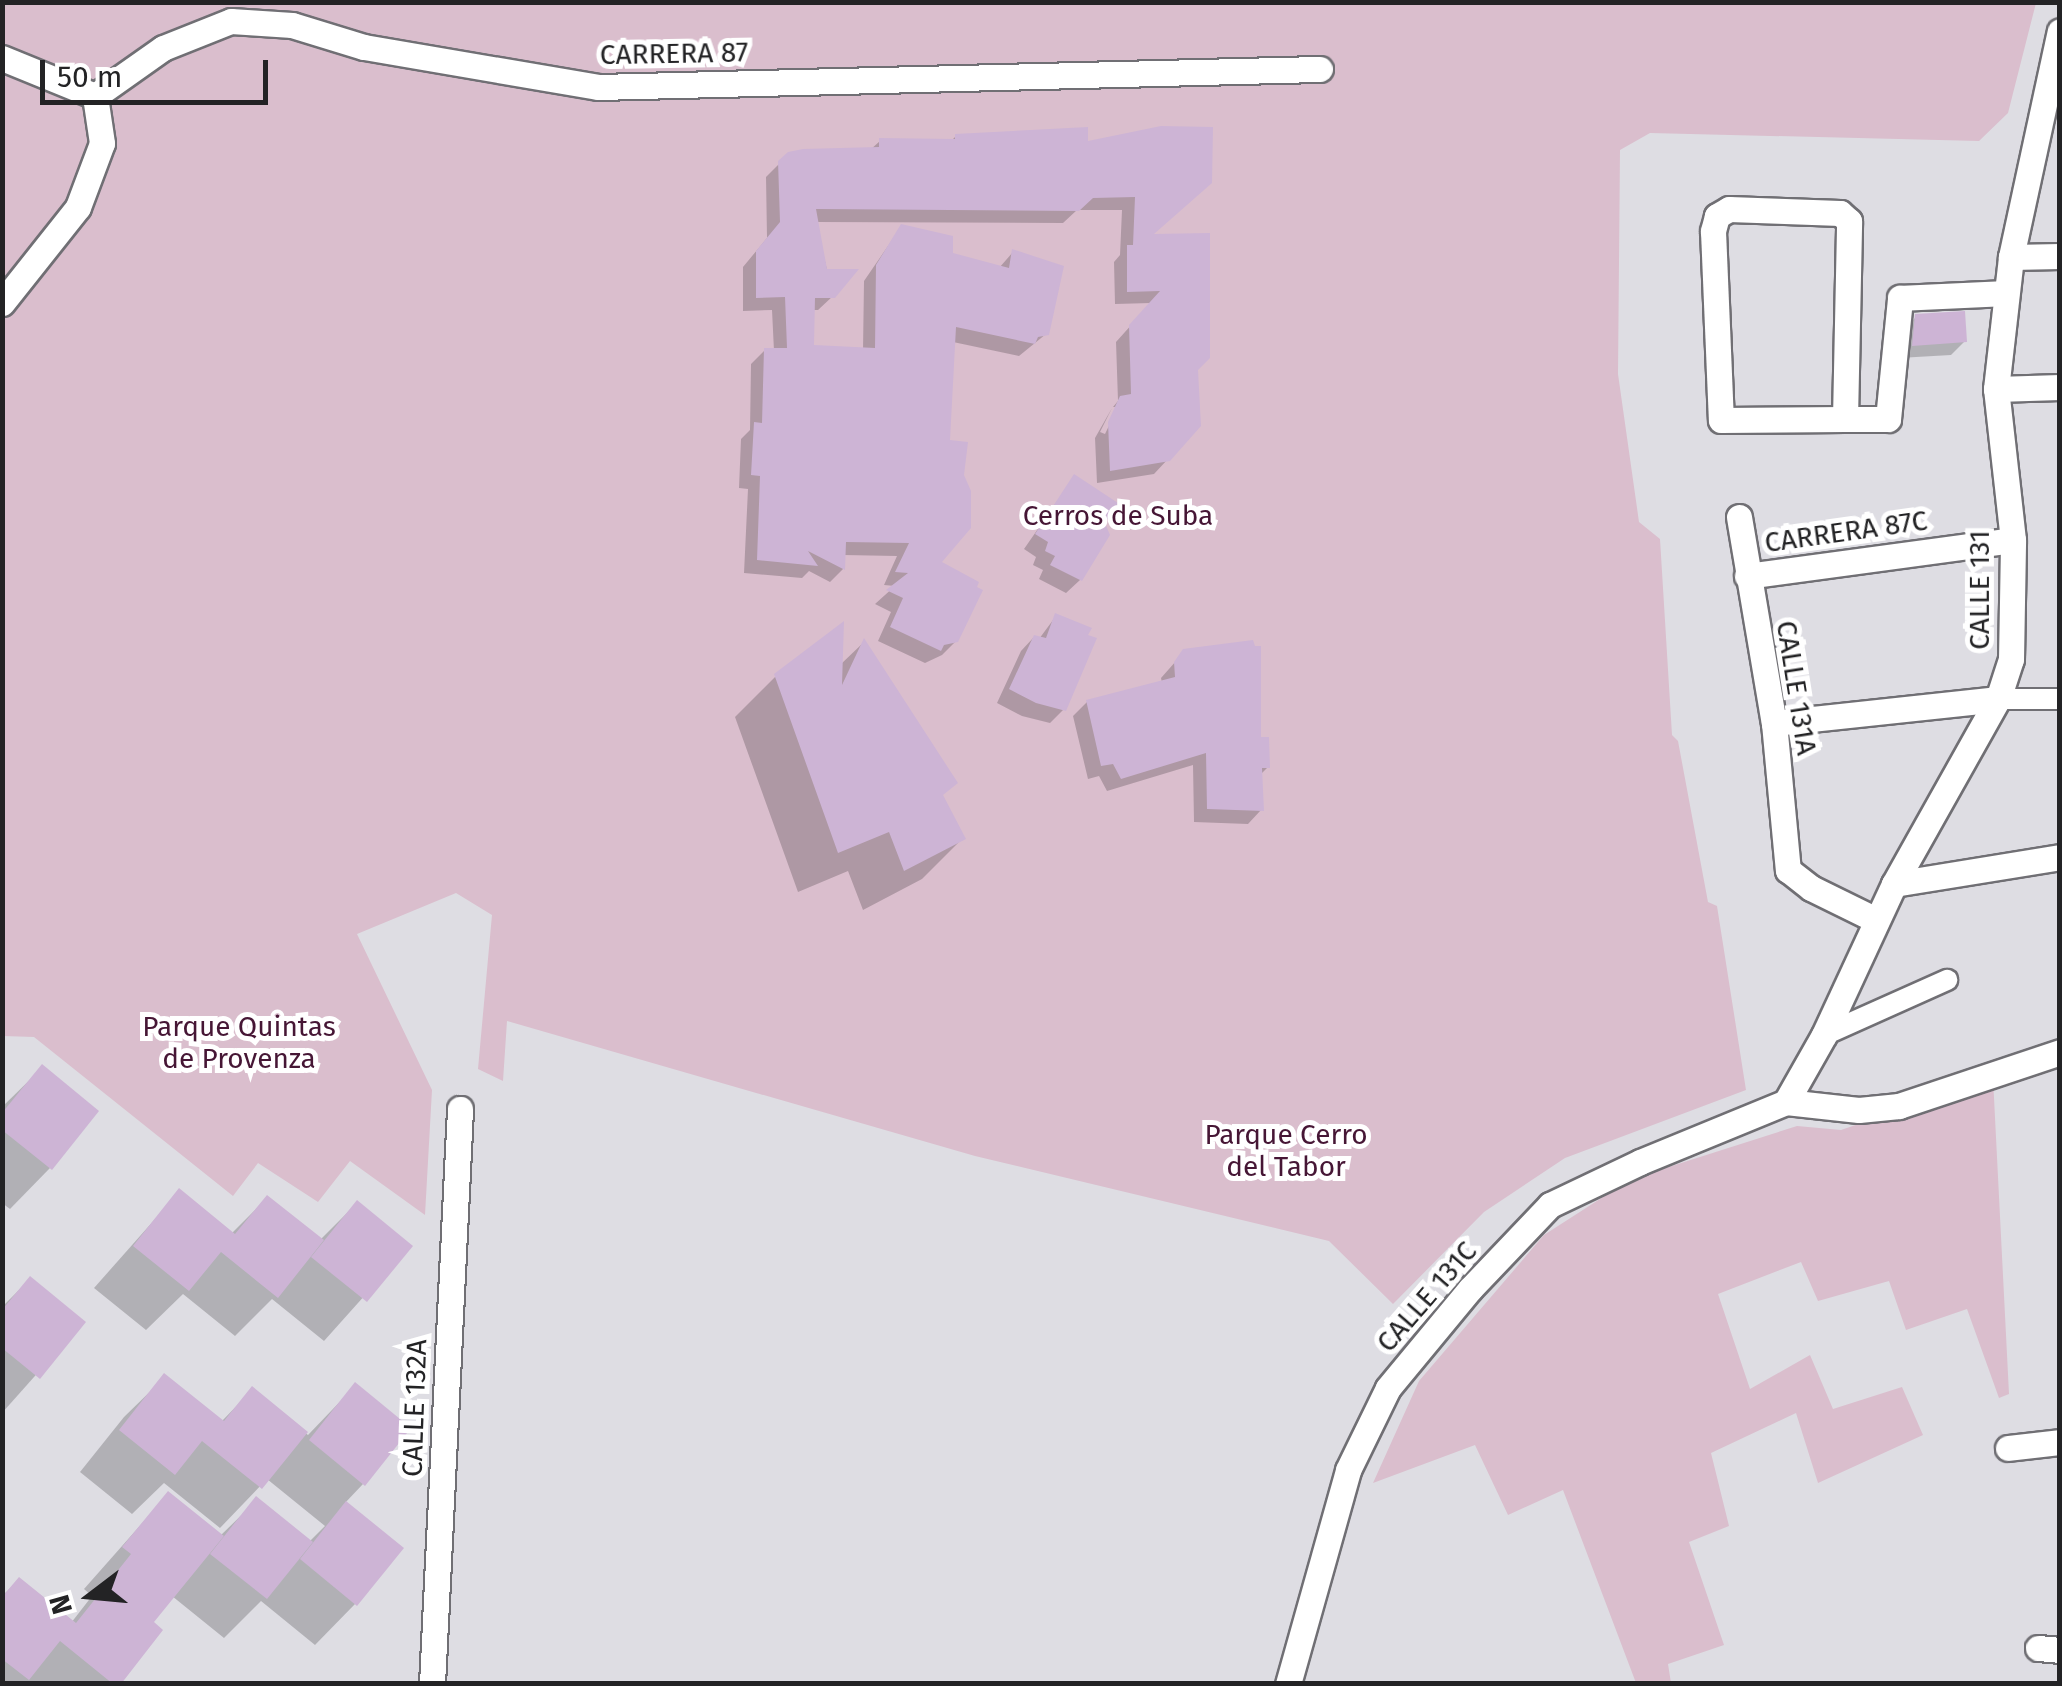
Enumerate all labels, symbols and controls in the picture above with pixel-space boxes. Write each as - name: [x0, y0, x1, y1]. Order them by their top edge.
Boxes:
- street label: CARRERA 87: [600, 36, 748, 72]
- scale bar: [45, 40, 272, 102]
- text: 50 m: [57, 59, 122, 95]
- park label: Cerros de Suba: [1023, 499, 1213, 533]
- street label: CARRERA 87C: [1763, 504, 1929, 560]
- street label: CALLE 131: [1963, 530, 1997, 650]
- street label: CALLE 131A: [1769, 618, 1823, 758]
- park label: Parque Quintas de Provenza: [142, 1010, 336, 1076]
- park label: Parque Cerro del Tabor: [1204, 1118, 1368, 1184]
- street label: CALLE 131C: [1370, 1235, 1484, 1359]
- street label: CALLE 132A: [396, 1339, 434, 1477]
- north arrow: [40, 1546, 140, 1646]
- text: N: [42, 1591, 79, 1618]

